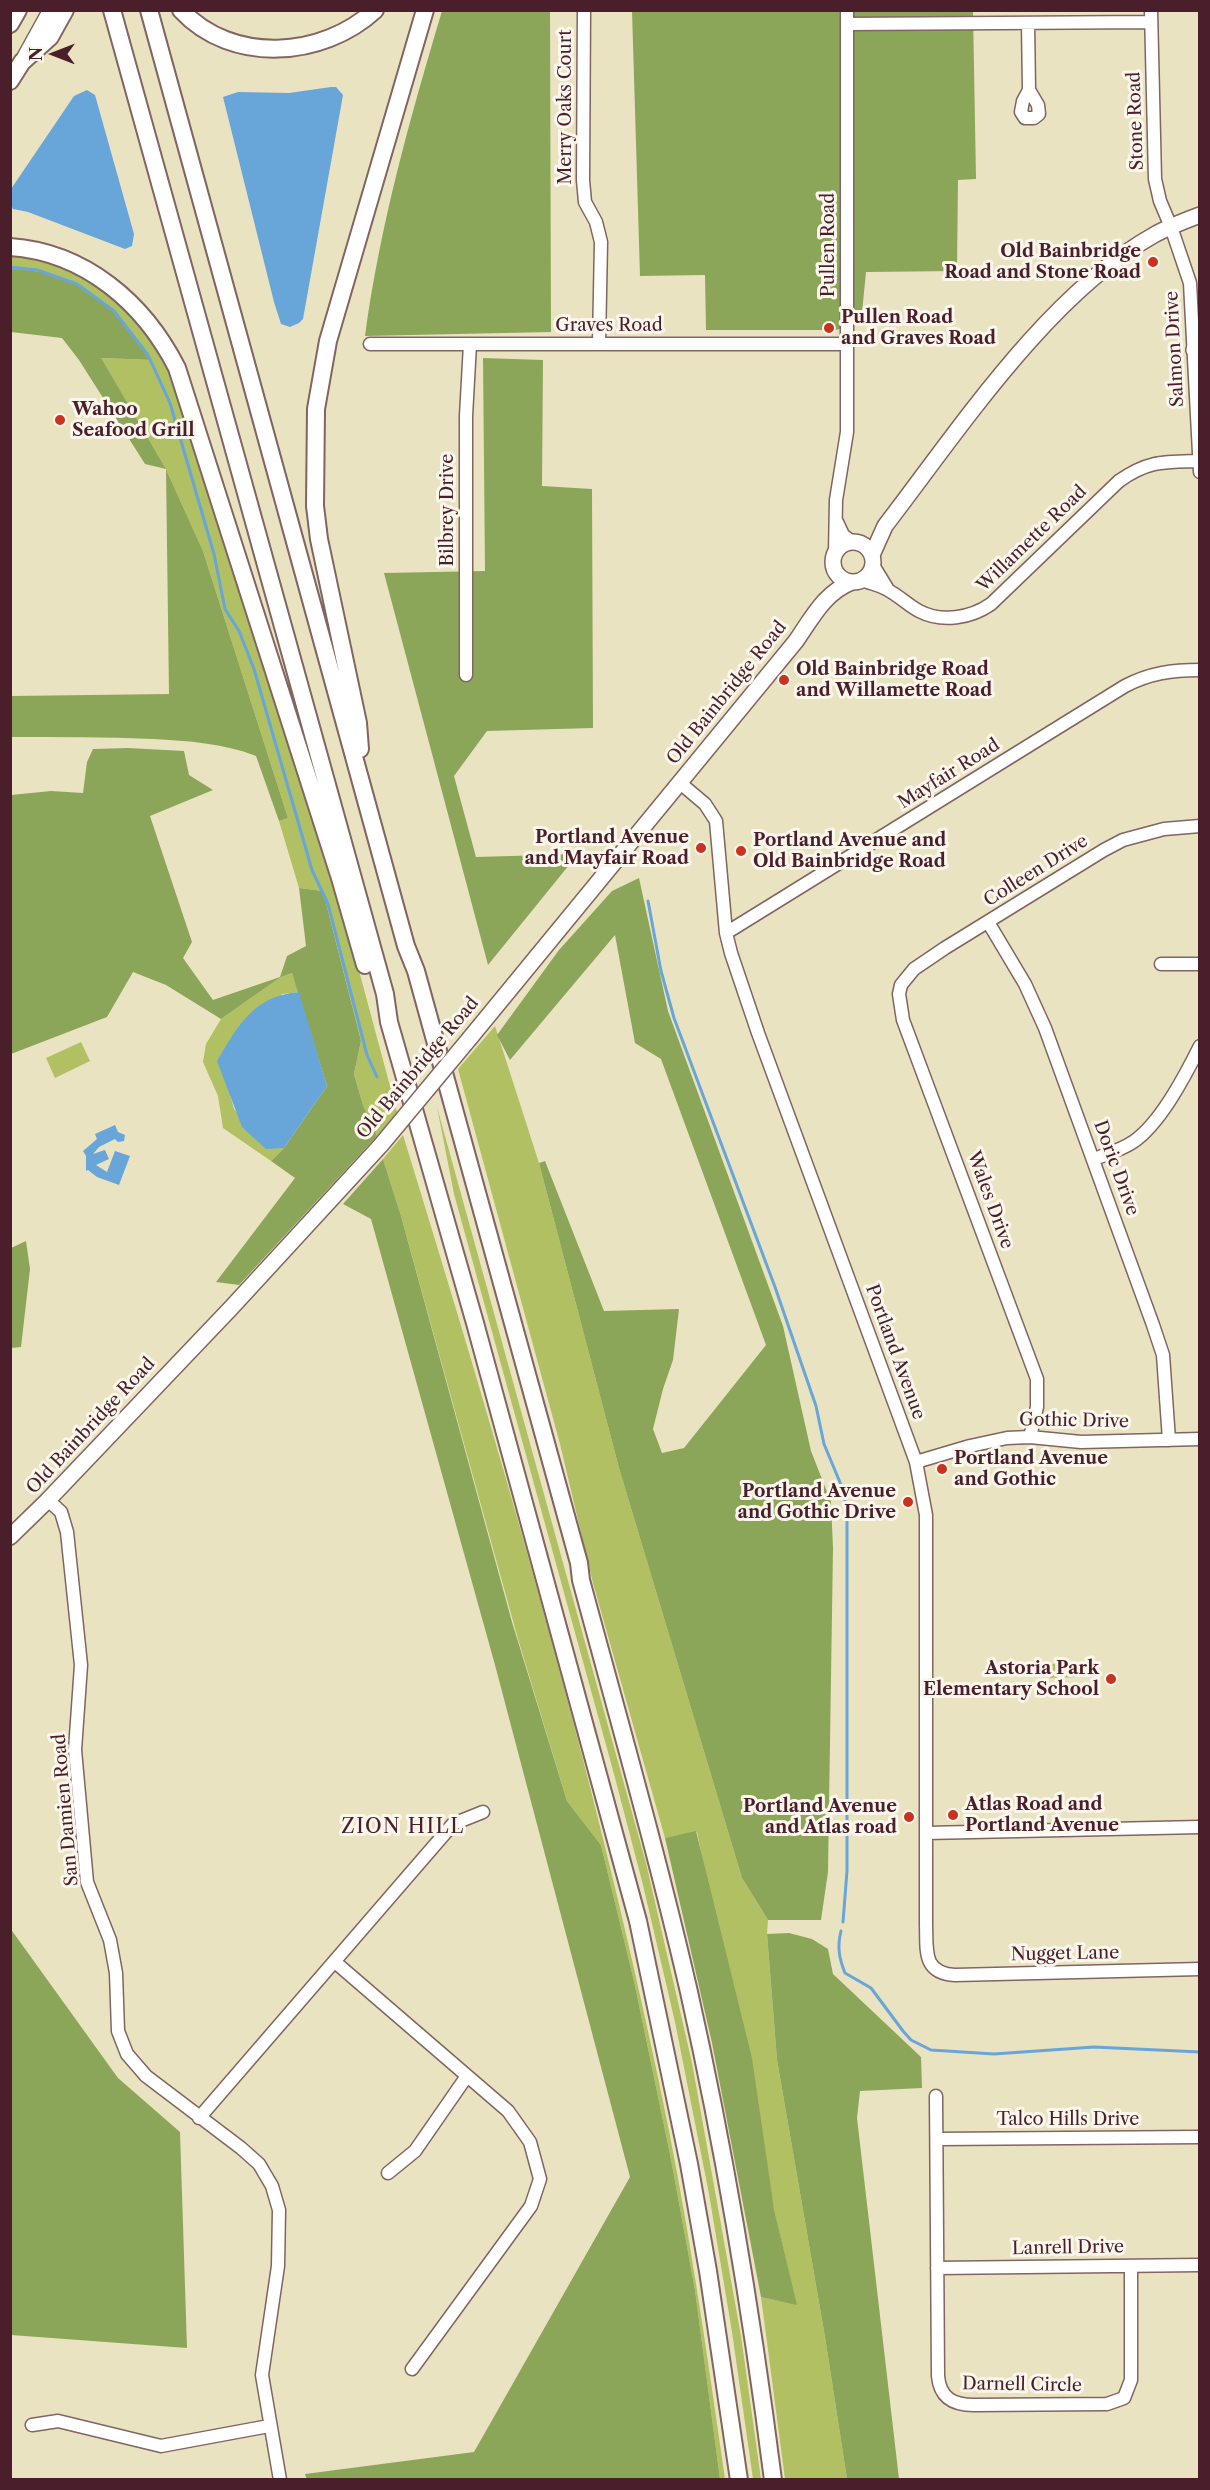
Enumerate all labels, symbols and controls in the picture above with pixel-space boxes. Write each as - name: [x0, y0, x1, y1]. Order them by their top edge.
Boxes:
- north arrow: [24, 24, 84, 84]
- street label: Merry Oaks Court: [555, 29, 577, 185]
- text: N: [26, 47, 46, 61]
- street label: Stone Road: [1123, 71, 1149, 171]
- street label: Pullen Road: [818, 193, 840, 297]
- place label: Old Bainbridge Road and Stone Road: [944, 241, 1141, 284]
- marker: Old Bainbridge Road and Stone Road: [1146, 255, 1160, 269]
- street label: Salmon Drive: [1161, 290, 1189, 408]
- place label: Pullen Road and Graves Road: [841, 307, 996, 350]
- street label: Graves Road: [555, 315, 663, 337]
- marker: Pullen Road and Graves Road: [822, 321, 836, 335]
- place label: Wahoo Seafood Grill: [72, 399, 195, 442]
- marker: Wahoo Seafood Grill: [53, 413, 67, 427]
- street label: Bilbrey Drive: [437, 454, 459, 566]
- street label: Willamette Road: [973, 481, 1091, 597]
- street label: Old Bainbridge Road: [662, 617, 792, 769]
- place label: Old Bainbridge Road and Willamette Road: [796, 659, 992, 702]
- marker: Old Bainbridge Road and Willamette Road: [777, 673, 791, 687]
- street label: Mayfair Road: [894, 734, 1004, 814]
- place label: Portland Avenue and Mayfair Road: [524, 827, 689, 870]
- place label: Portland Avenue and Old Bainbridge Road: [753, 830, 946, 872]
- street label: Colleen Drive: [980, 830, 1092, 912]
- marker: Portland Avenue and Mayfair Road: [694, 841, 708, 855]
- marker: Portland Avenue and Old Bainbridge Road: [734, 844, 748, 858]
- street label: Old Bainbridge Road: [352, 993, 484, 1143]
- street label: Doric Drive: [1089, 1117, 1143, 1219]
- street label: Wales Drive: [962, 1148, 1018, 1252]
- street label: Portland Avenue: [861, 1281, 929, 1423]
- street label: Old Bainbridge Road: [22, 1353, 160, 1499]
- street label: Gothic Drive: [1019, 1409, 1129, 1433]
- place label: Portland Avenue and Gothic: [954, 1448, 1108, 1490]
- marker: Portland Avenue and Gothic: [935, 1462, 949, 1476]
- place label: Portland Avenue and Gothic Drive: [738, 1481, 896, 1524]
- marker: Portland Avenue and Gothic Drive: [901, 1495, 915, 1509]
- place label: Astoria Park Elementary School: [923, 1658, 1099, 1700]
- marker: Astoria Park Elementary School: [1104, 1672, 1118, 1686]
- street label: San Damien Road: [49, 1733, 83, 1887]
- place label: Atlas Road and Portland Avenue: [965, 1794, 1119, 1836]
- place label: Portland Avenue and Atlas road: [743, 1796, 897, 1838]
- marker: Atlas Road and Portland Avenue: [946, 1808, 960, 1822]
- marker: Portland Avenue and Atlas road: [902, 1810, 916, 1824]
- district label: ZION HILL: [341, 1815, 465, 1839]
- street label: Nugget Lane: [1011, 1942, 1119, 1966]
- street label: Talco Hills Drive: [997, 2109, 1139, 2131]
- street label: Lanrell Drive: [1012, 2236, 1124, 2260]
- street label: Darnell Circle: [962, 2373, 1082, 2397]

